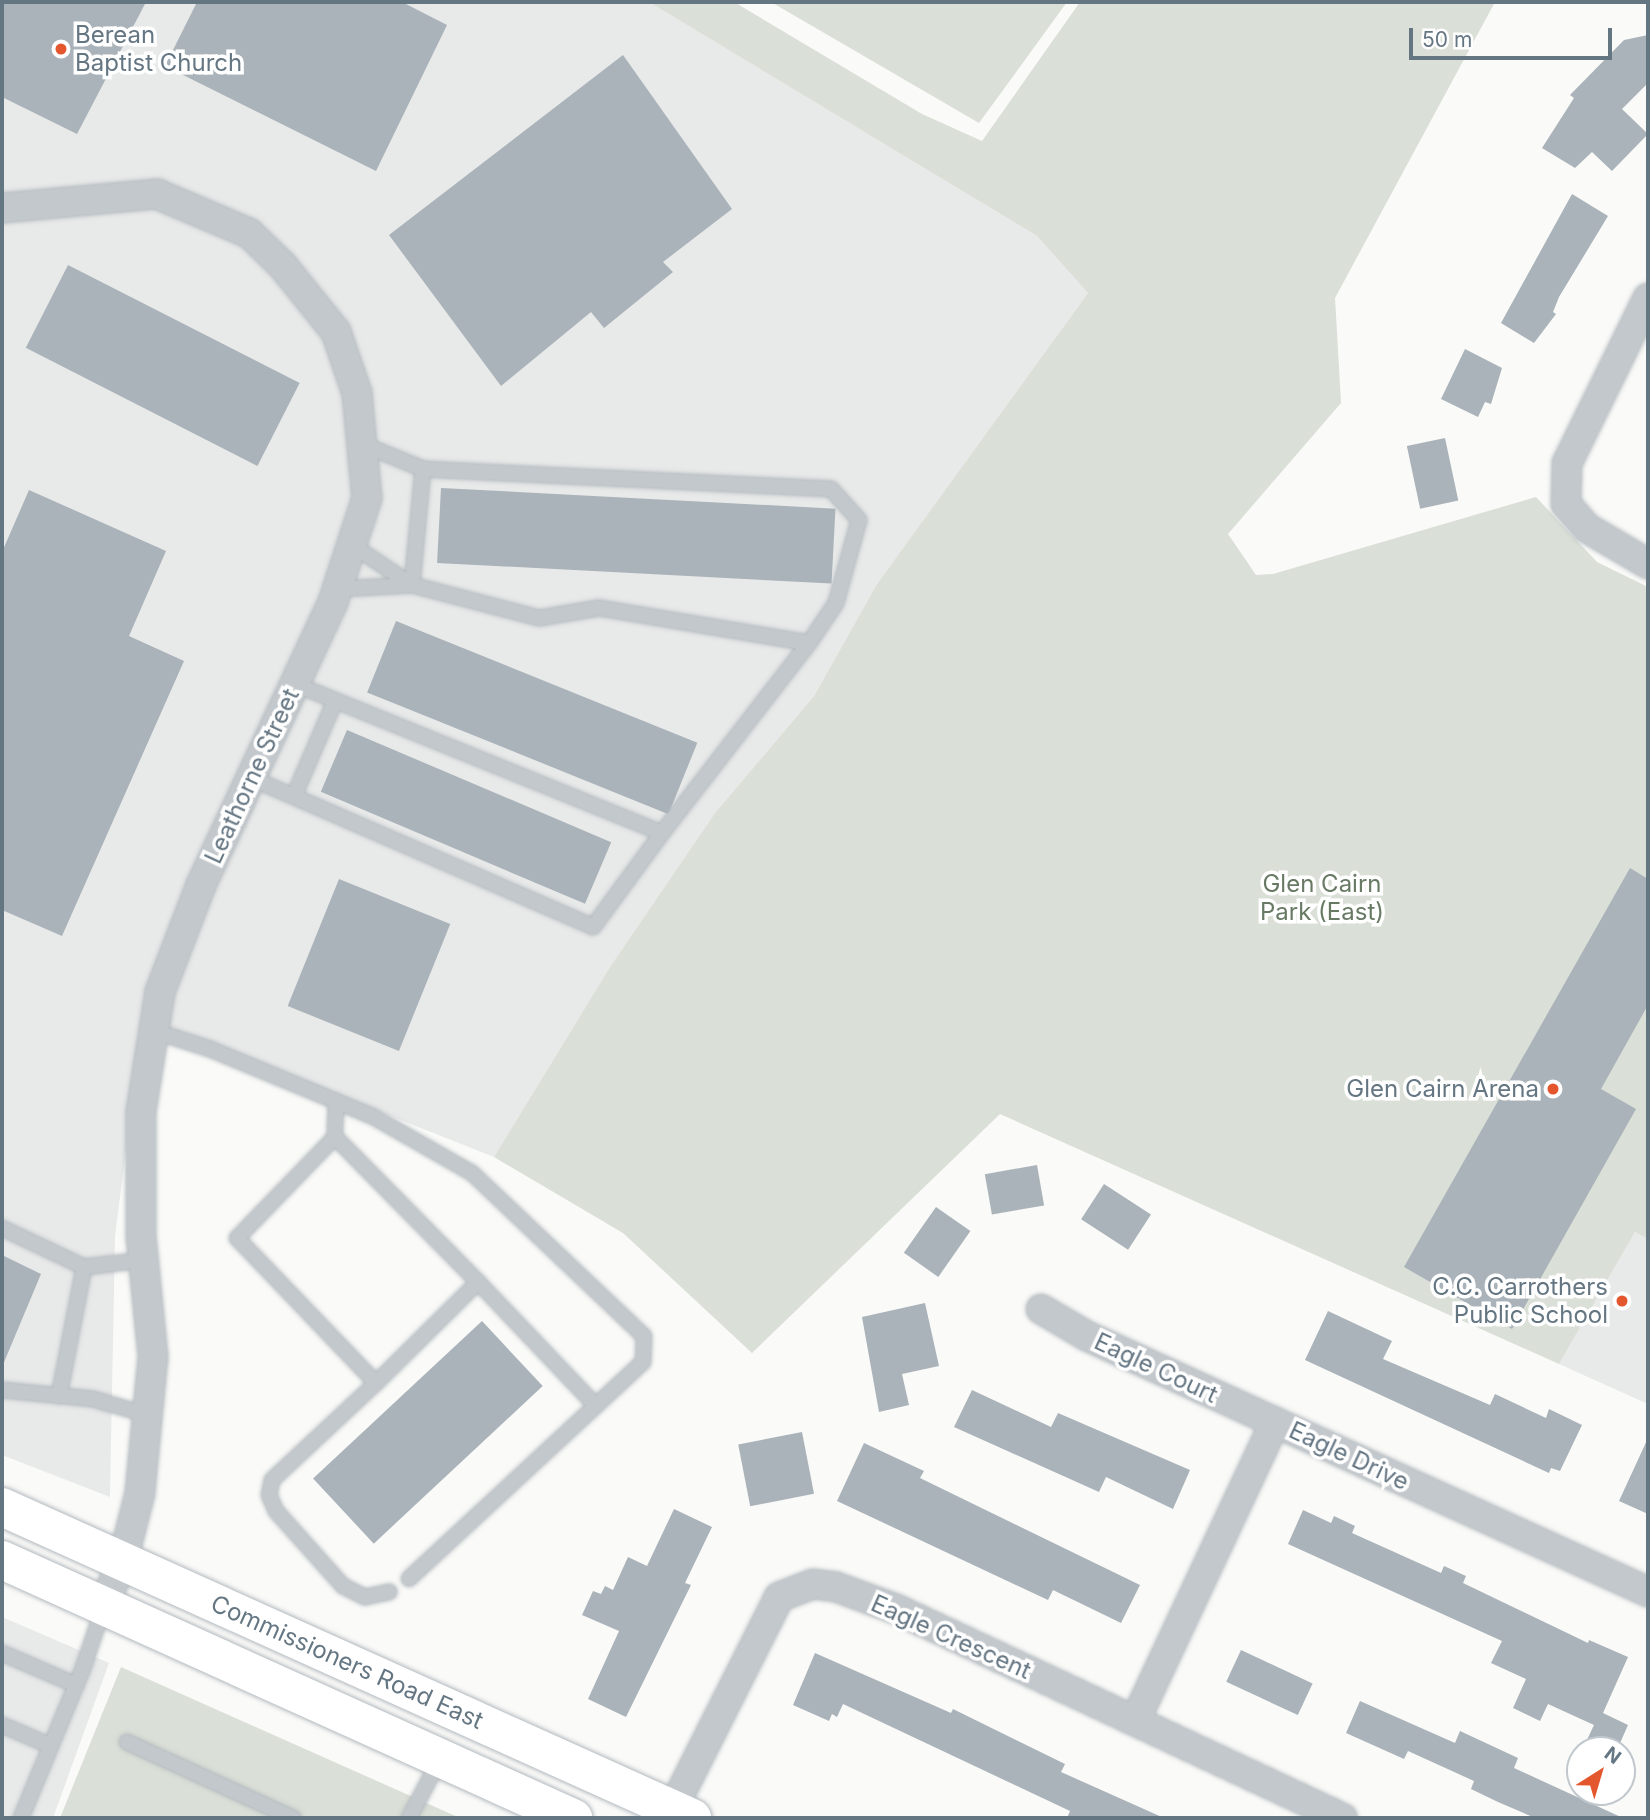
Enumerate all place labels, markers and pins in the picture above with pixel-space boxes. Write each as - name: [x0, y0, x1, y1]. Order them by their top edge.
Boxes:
- place label: Berean Baptist Church: [75, 21, 242, 77]
- marker: Berean Baptist Church: [53, 41, 69, 57]
- place label: Glen Cairn Arena: [1346, 1075, 1539, 1103]
- marker: Glen Cairn Arena: [1545, 1081, 1561, 1097]
- place label: C.C. Carrothers Public School: [1432, 1273, 1608, 1329]
- marker: C.C. Carrothers Public School: [1614, 1293, 1630, 1309]

